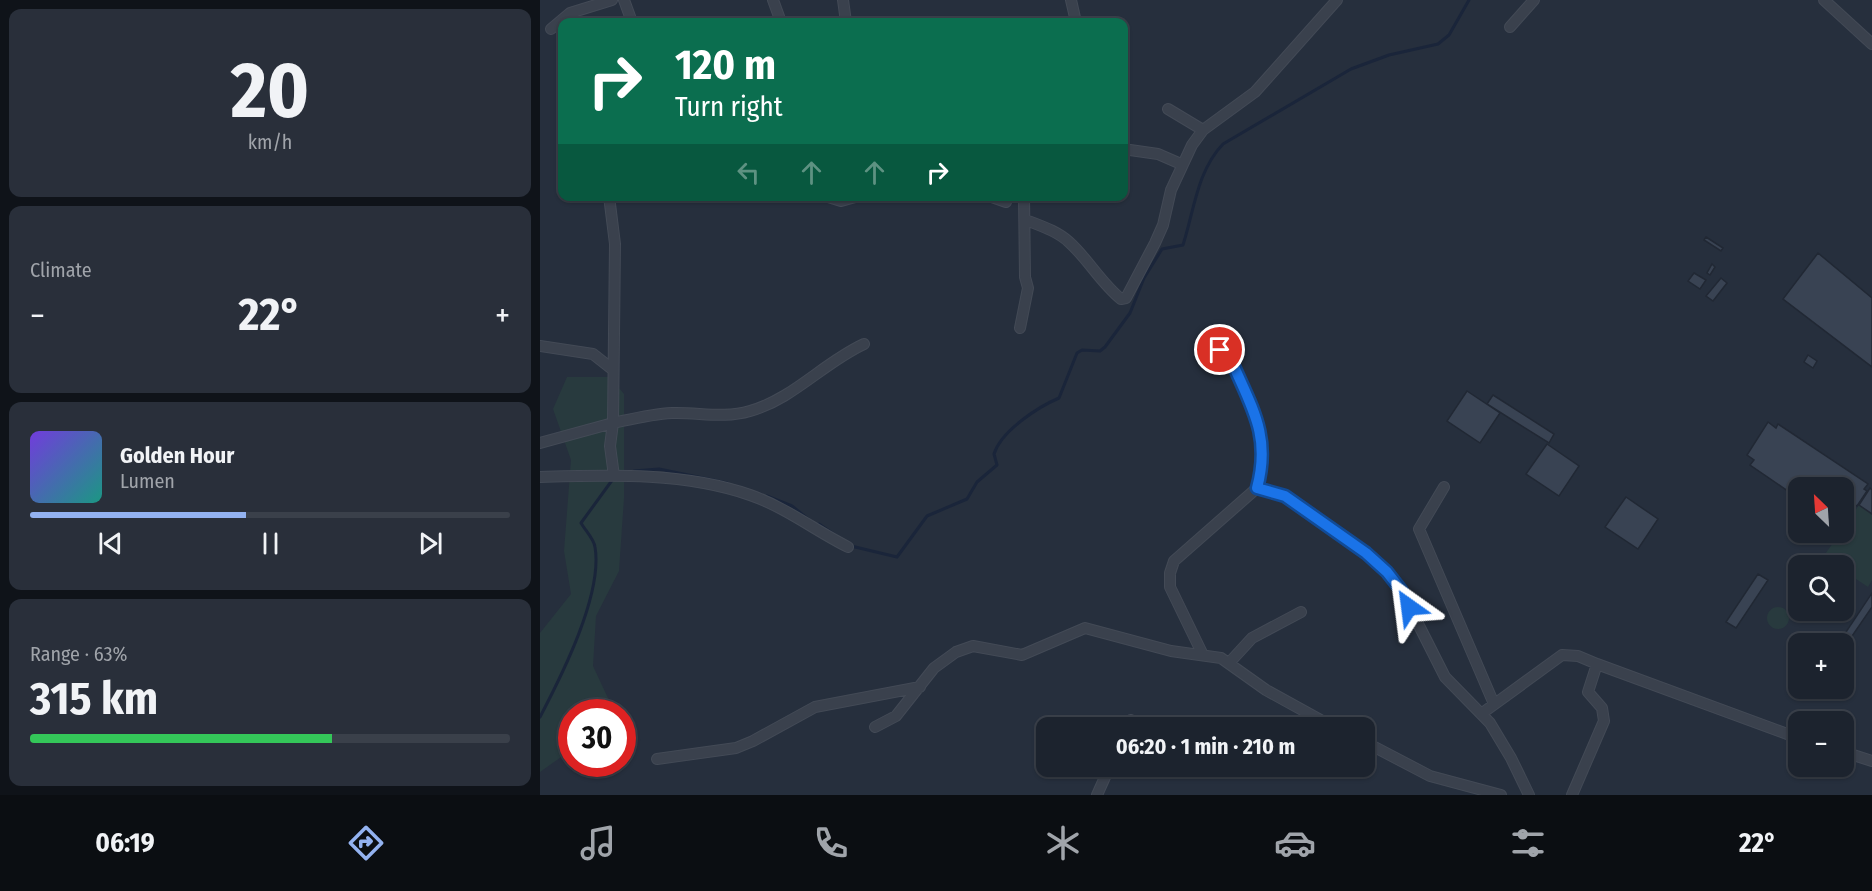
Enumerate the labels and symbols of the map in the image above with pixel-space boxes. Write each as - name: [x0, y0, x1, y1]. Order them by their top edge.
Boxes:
- pin: [1194, 324, 1245, 375]
- north arrow: [1788, 477, 1854, 543]
- position arrow: [1377, 575, 1441, 639]
- speed limit sign: 30: [558, 699, 636, 777]

